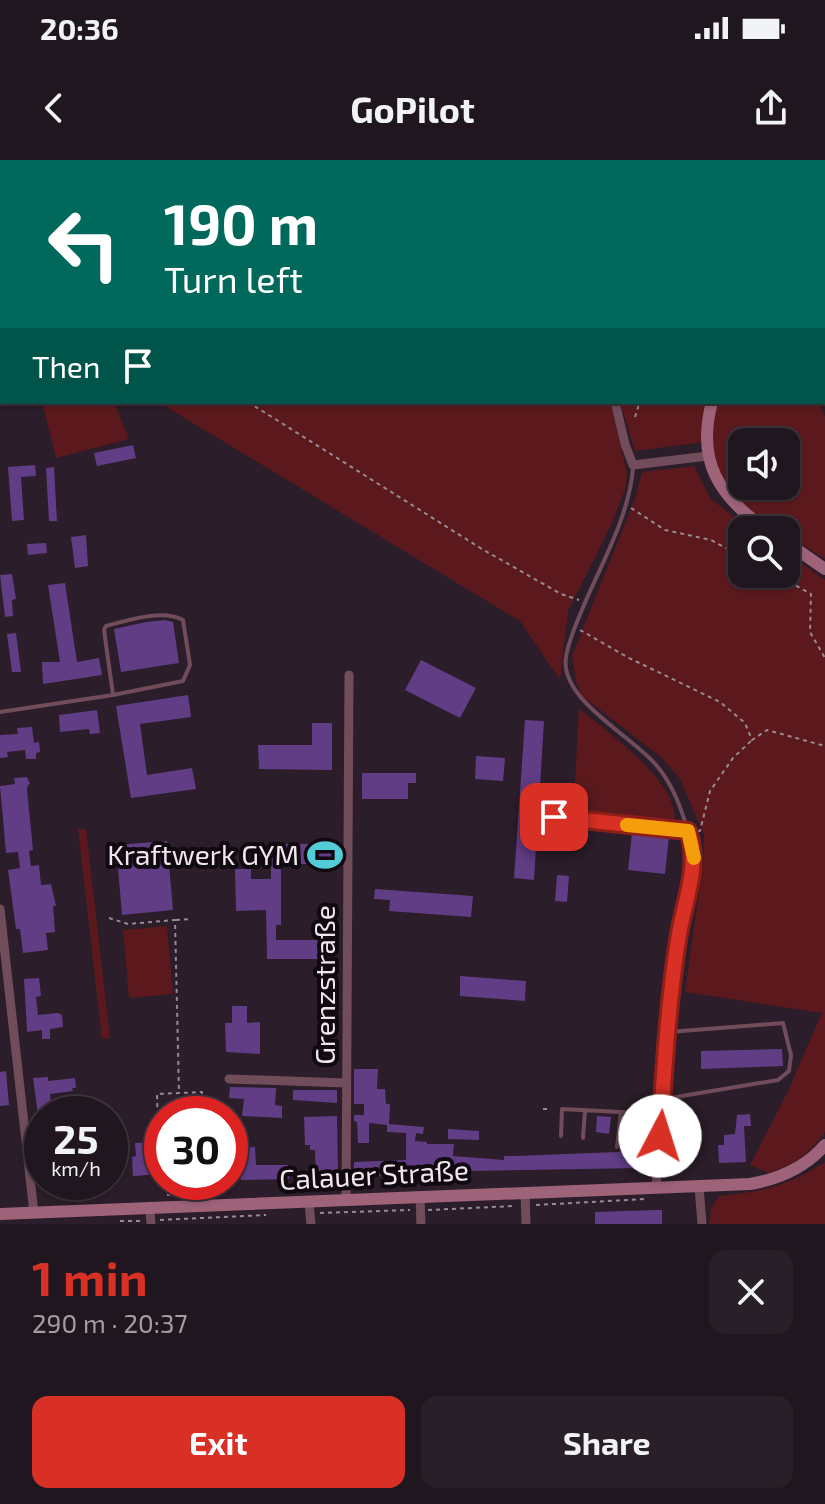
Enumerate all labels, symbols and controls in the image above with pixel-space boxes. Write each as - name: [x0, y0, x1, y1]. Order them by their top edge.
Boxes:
- text: 20:36: [40, 10, 119, 46]
- icon: back: [32, 86, 76, 130]
- icon: share: [749, 86, 793, 130]
- text: GoPilot: [350, 87, 475, 130]
- text: 190 m: [164, 189, 318, 256]
- icon: left: [32, 192, 136, 296]
- text: Turn left: [164, 257, 303, 300]
- icon: arrive: [116, 344, 160, 388]
- text: Then: [32, 348, 100, 384]
- map controls: [728, 428, 800, 588]
- button: sound: [728, 428, 800, 500]
- button: search: [728, 516, 800, 588]
- pin: [520, 783, 588, 851]
- icon: arrive: [532, 795, 576, 839]
- sports icon: Kraftwerk GYM: [306, 836, 344, 874]
- place label: Kraftwerk GYM: [107, 837, 299, 871]
- street label: Grenzstraße: [307, 905, 341, 1065]
- position arrow: [618, 1094, 702, 1178]
- speed limit sign: 30: [144, 1096, 248, 1200]
- text: 25: [53, 1114, 99, 1162]
- street label: Calauer Straße: [278, 1152, 470, 1196]
- text: km/h: [51, 1156, 101, 1180]
- text: 1 min: [32, 1248, 148, 1306]
- button: close: [709, 1250, 793, 1334]
- text: 290 m · 20:37: [32, 1307, 188, 1338]
- button: Exit: [32, 1396, 405, 1488]
- button: Share: [421, 1396, 793, 1488]

